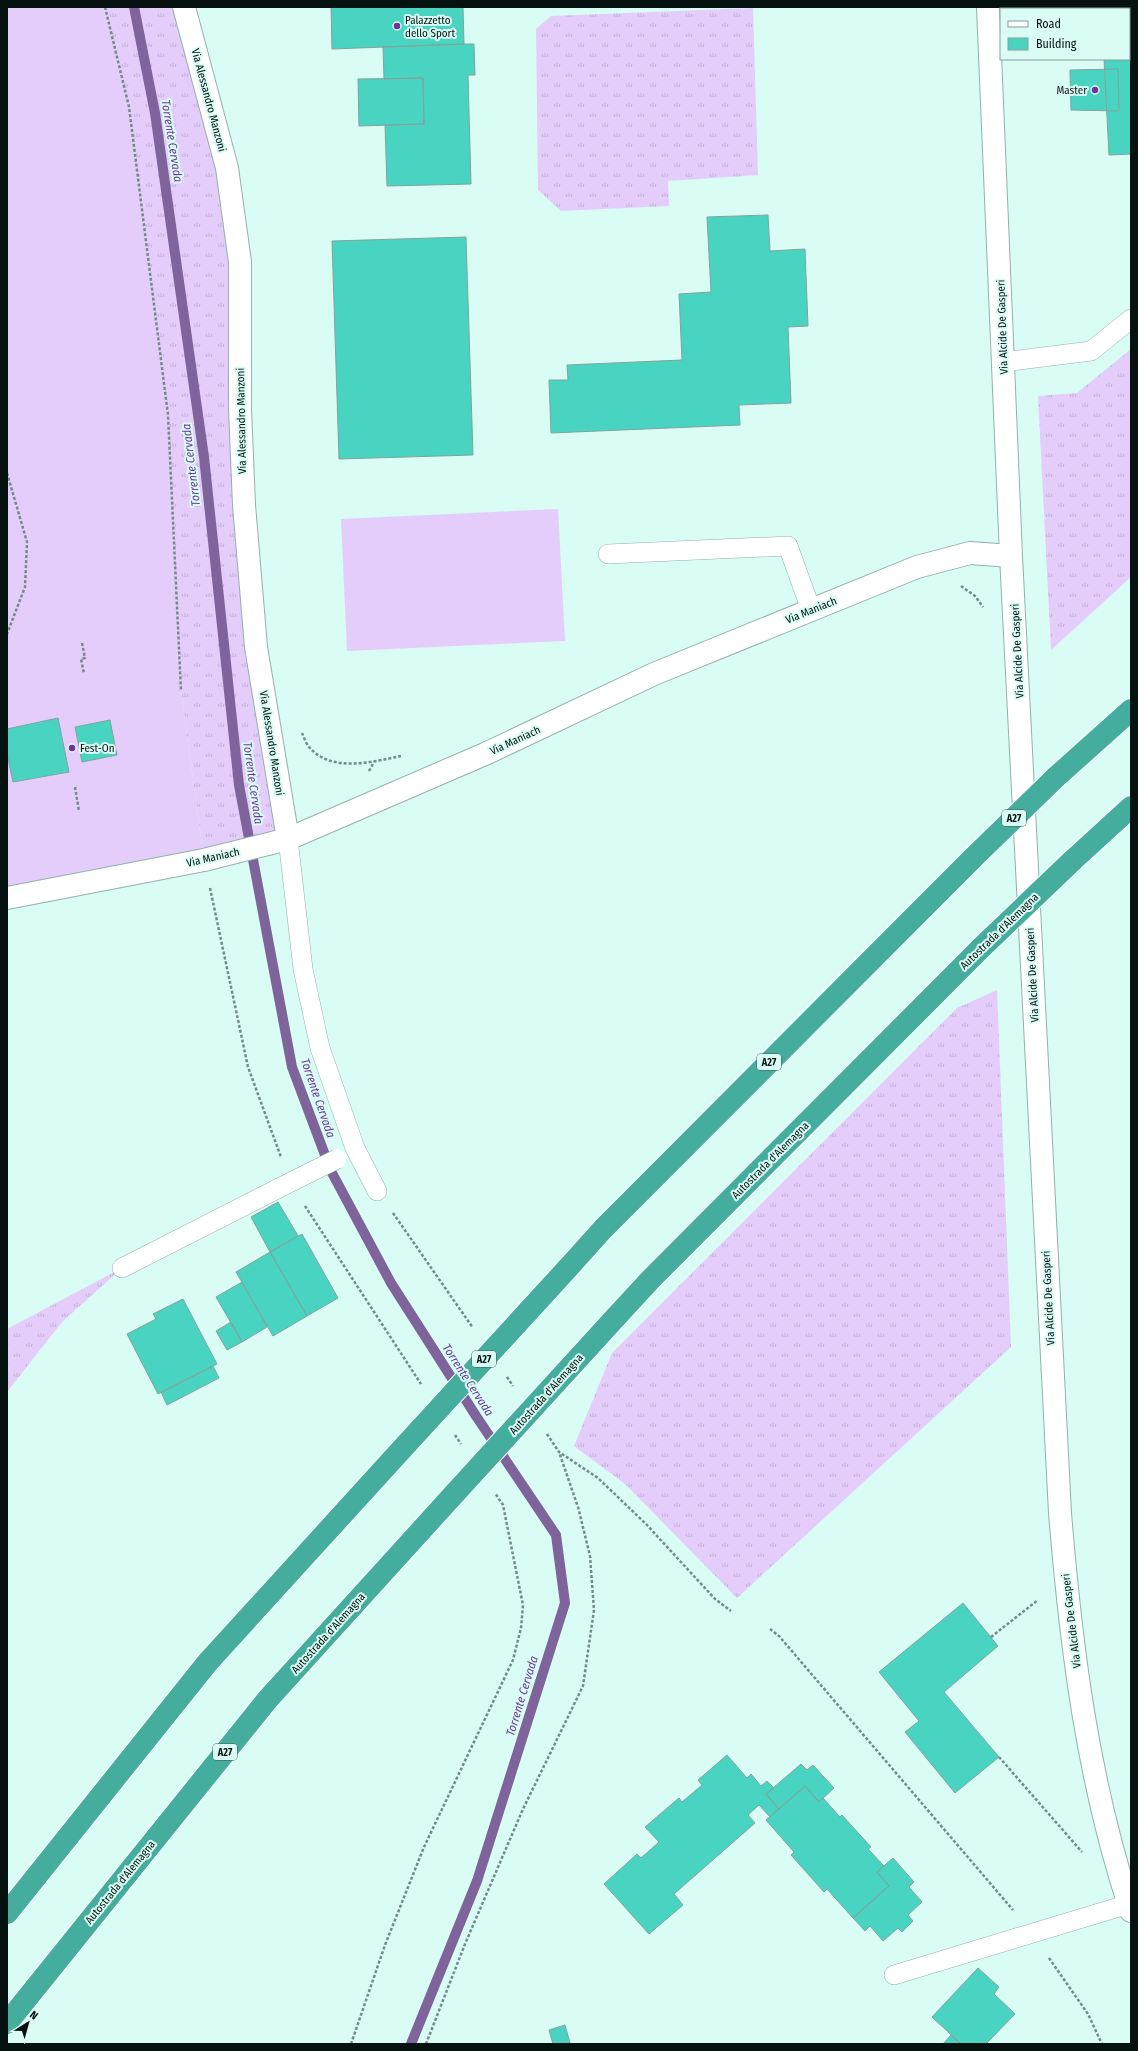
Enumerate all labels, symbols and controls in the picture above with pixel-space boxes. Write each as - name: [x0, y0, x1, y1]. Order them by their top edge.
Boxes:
- legend: [1000, 8, 1130, 60]
- place label: Palazzetto dello Sport: [405, 14, 455, 40]
- text: Road: [1036, 17, 1061, 31]
- marker: Palazzetto dello Sport: [392, 21, 402, 31]
- text: Building: [1036, 37, 1077, 51]
- street label: Via Alessandro Manzoni: [188, 47, 229, 153]
- place label: Master: [1056, 84, 1087, 97]
- marker: Master: [1090, 85, 1100, 95]
- water label: Torrente Cervada: [159, 99, 185, 183]
- street label: Via Alcide De Gasperi: [994, 279, 1011, 375]
- street label: Via Alessandro Manzoni: [234, 368, 249, 474]
- water label: Torrente Cervada: [179, 423, 203, 507]
- street label: Via Maniach: [784, 594, 839, 627]
- street label: Via Alcide De Gasperi: [1009, 603, 1026, 699]
- street label: Via Alessandro Manzoni: [257, 690, 286, 797]
- street label: Via Maniach: [488, 723, 542, 758]
- water label: Torrente Cervada: [240, 741, 266, 825]
- place label: Fest-On: [80, 742, 115, 755]
- marker: Fest-On: [67, 743, 77, 753]
- road number: A27: [1002, 810, 1026, 826]
- street label: Via Maniach: [185, 845, 241, 870]
- street label: Autostrada d'Alemagna: [958, 891, 1041, 972]
- street label: Via Alcide De Gasperi: [1024, 927, 1041, 1023]
- road number: A27: [757, 1054, 781, 1070]
- water label: Torrente Cervada: [298, 1056, 338, 1140]
- street label: Autostrada d'Alemagna: [729, 1119, 812, 1202]
- street label: Via Alcide De Gasperi: [1040, 1250, 1057, 1346]
- water label: Torrente Cervada: [440, 1341, 496, 1419]
- road number: A27: [472, 1351, 496, 1367]
- street label: Autostrada d'Alemagna: [507, 1351, 586, 1437]
- street label: Via Alcide De Gasperi: [1059, 1573, 1084, 1669]
- street label: Autostrada d'Alemagna: [289, 1590, 368, 1676]
- water label: Torrente Cervada: [503, 1654, 541, 1738]
- road number: A27: [213, 1744, 237, 1760]
- street label: Autostrada d'Alemagna: [83, 1838, 158, 1927]
- north arrow: [8, 2003, 48, 2043]
- text: N: [27, 2008, 40, 2023]

